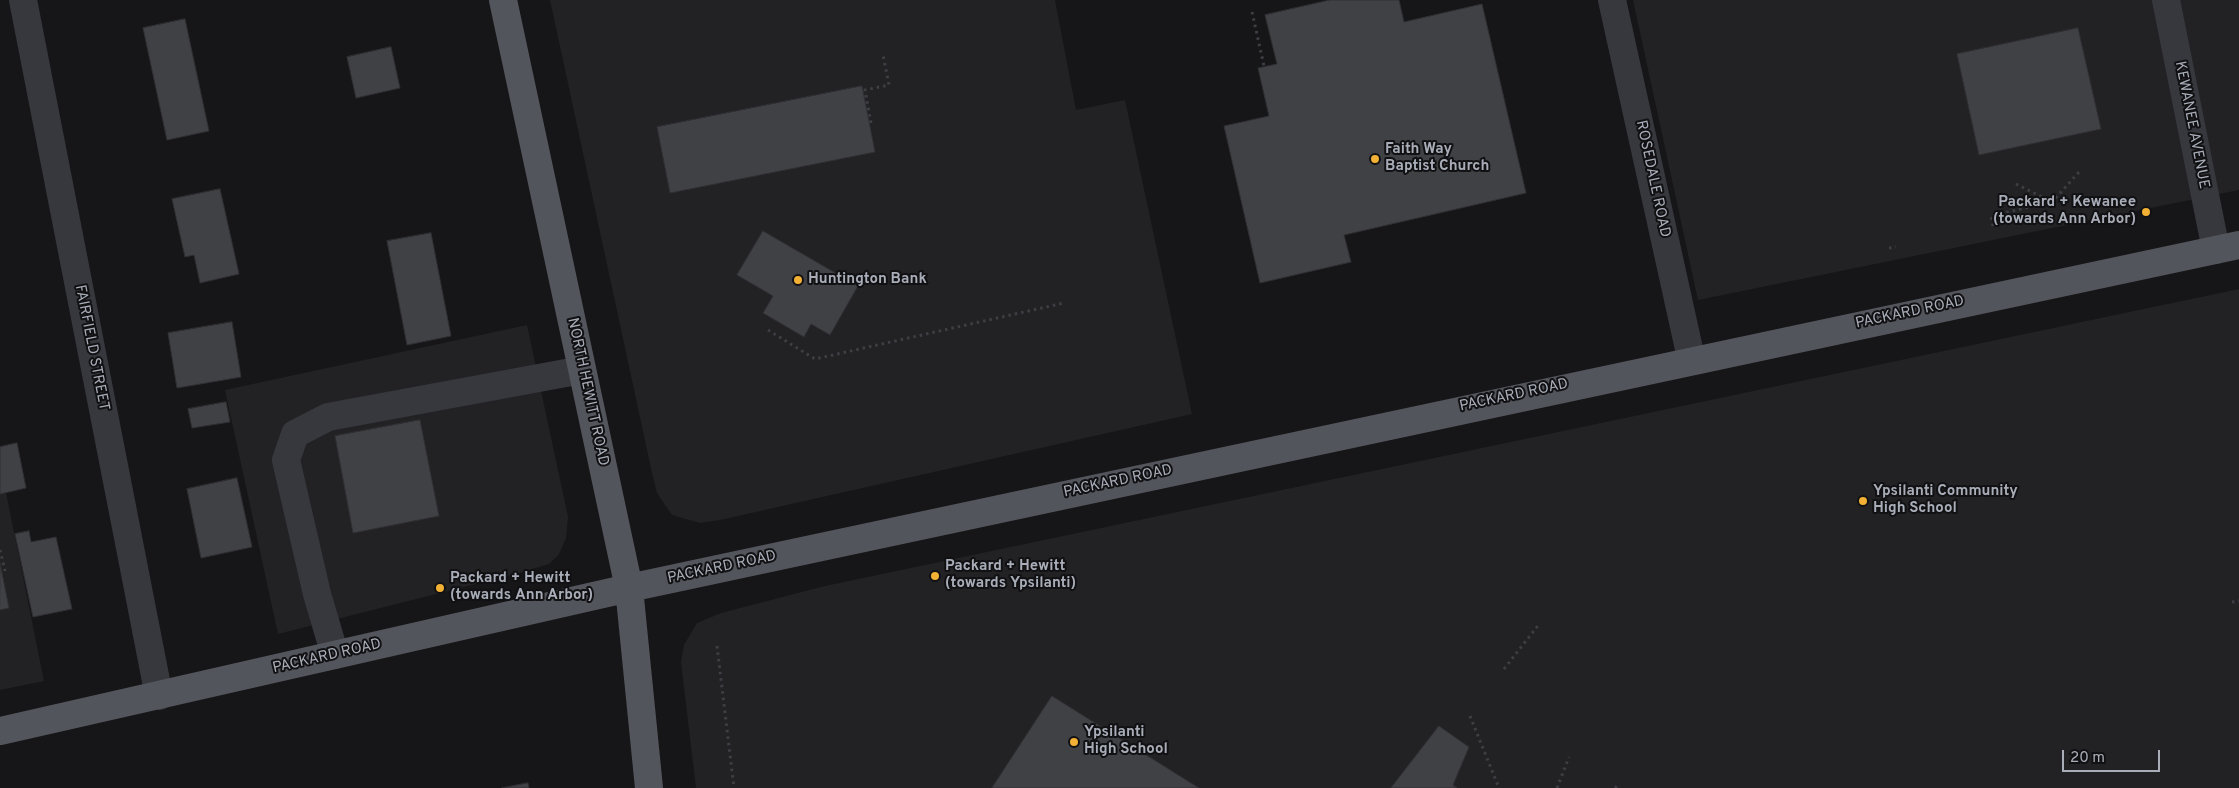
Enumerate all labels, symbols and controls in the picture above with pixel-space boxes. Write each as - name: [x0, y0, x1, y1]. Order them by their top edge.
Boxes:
- street label: KEWANEE AVENUE: [2170, 60, 2212, 190]
- street label: ROSEDALE ROAD: [1631, 119, 1673, 239]
- place label: Faith Way Baptist Church: [1385, 141, 1489, 176]
- marker: Faith Way Baptist Church: [1369, 153, 1381, 165]
- place label: Packard + Kewanee (towards Ann Arbor): [1993, 194, 2136, 229]
- marker: Packard + Kewanee (towards Ann Arbor): [2140, 206, 2152, 218]
- place label: Huntington Bank: [808, 271, 927, 289]
- marker: Huntington Bank: [792, 274, 804, 286]
- street label: FAIRFIELD STREET: [70, 283, 112, 413]
- street label: PACKARD ROAD: [1854, 293, 1966, 333]
- street label: NORTH HEWITT ROAD: [562, 316, 612, 468]
- street label: PACKARD ROAD: [1458, 376, 1570, 416]
- street label: PACKARD ROAD: [1062, 462, 1174, 502]
- place label: Ypsilanti Community High School: [1873, 483, 2018, 518]
- marker: Ypsilanti Community High School: [1857, 495, 1869, 507]
- street label: PACKARD ROAD: [666, 548, 778, 588]
- place label: Packard + Hewitt (towards Ypsilanti): [945, 558, 1076, 593]
- place label: Packard + Hewitt (towards Ann Arbor): [450, 570, 593, 605]
- marker: Packard + Hewitt (towards Ypsilanti): [929, 570, 941, 582]
- marker: Packard + Hewitt (towards Ann Arbor): [434, 582, 446, 594]
- street label: PACKARD ROAD: [271, 636, 383, 678]
- place label: Ypsilanti High School: [1084, 724, 1168, 759]
- marker: Ypsilanti High School: [1068, 736, 1080, 748]
- scale bar: [2064, 740, 2162, 772]
- text: 20 m: [2070, 749, 2105, 768]

